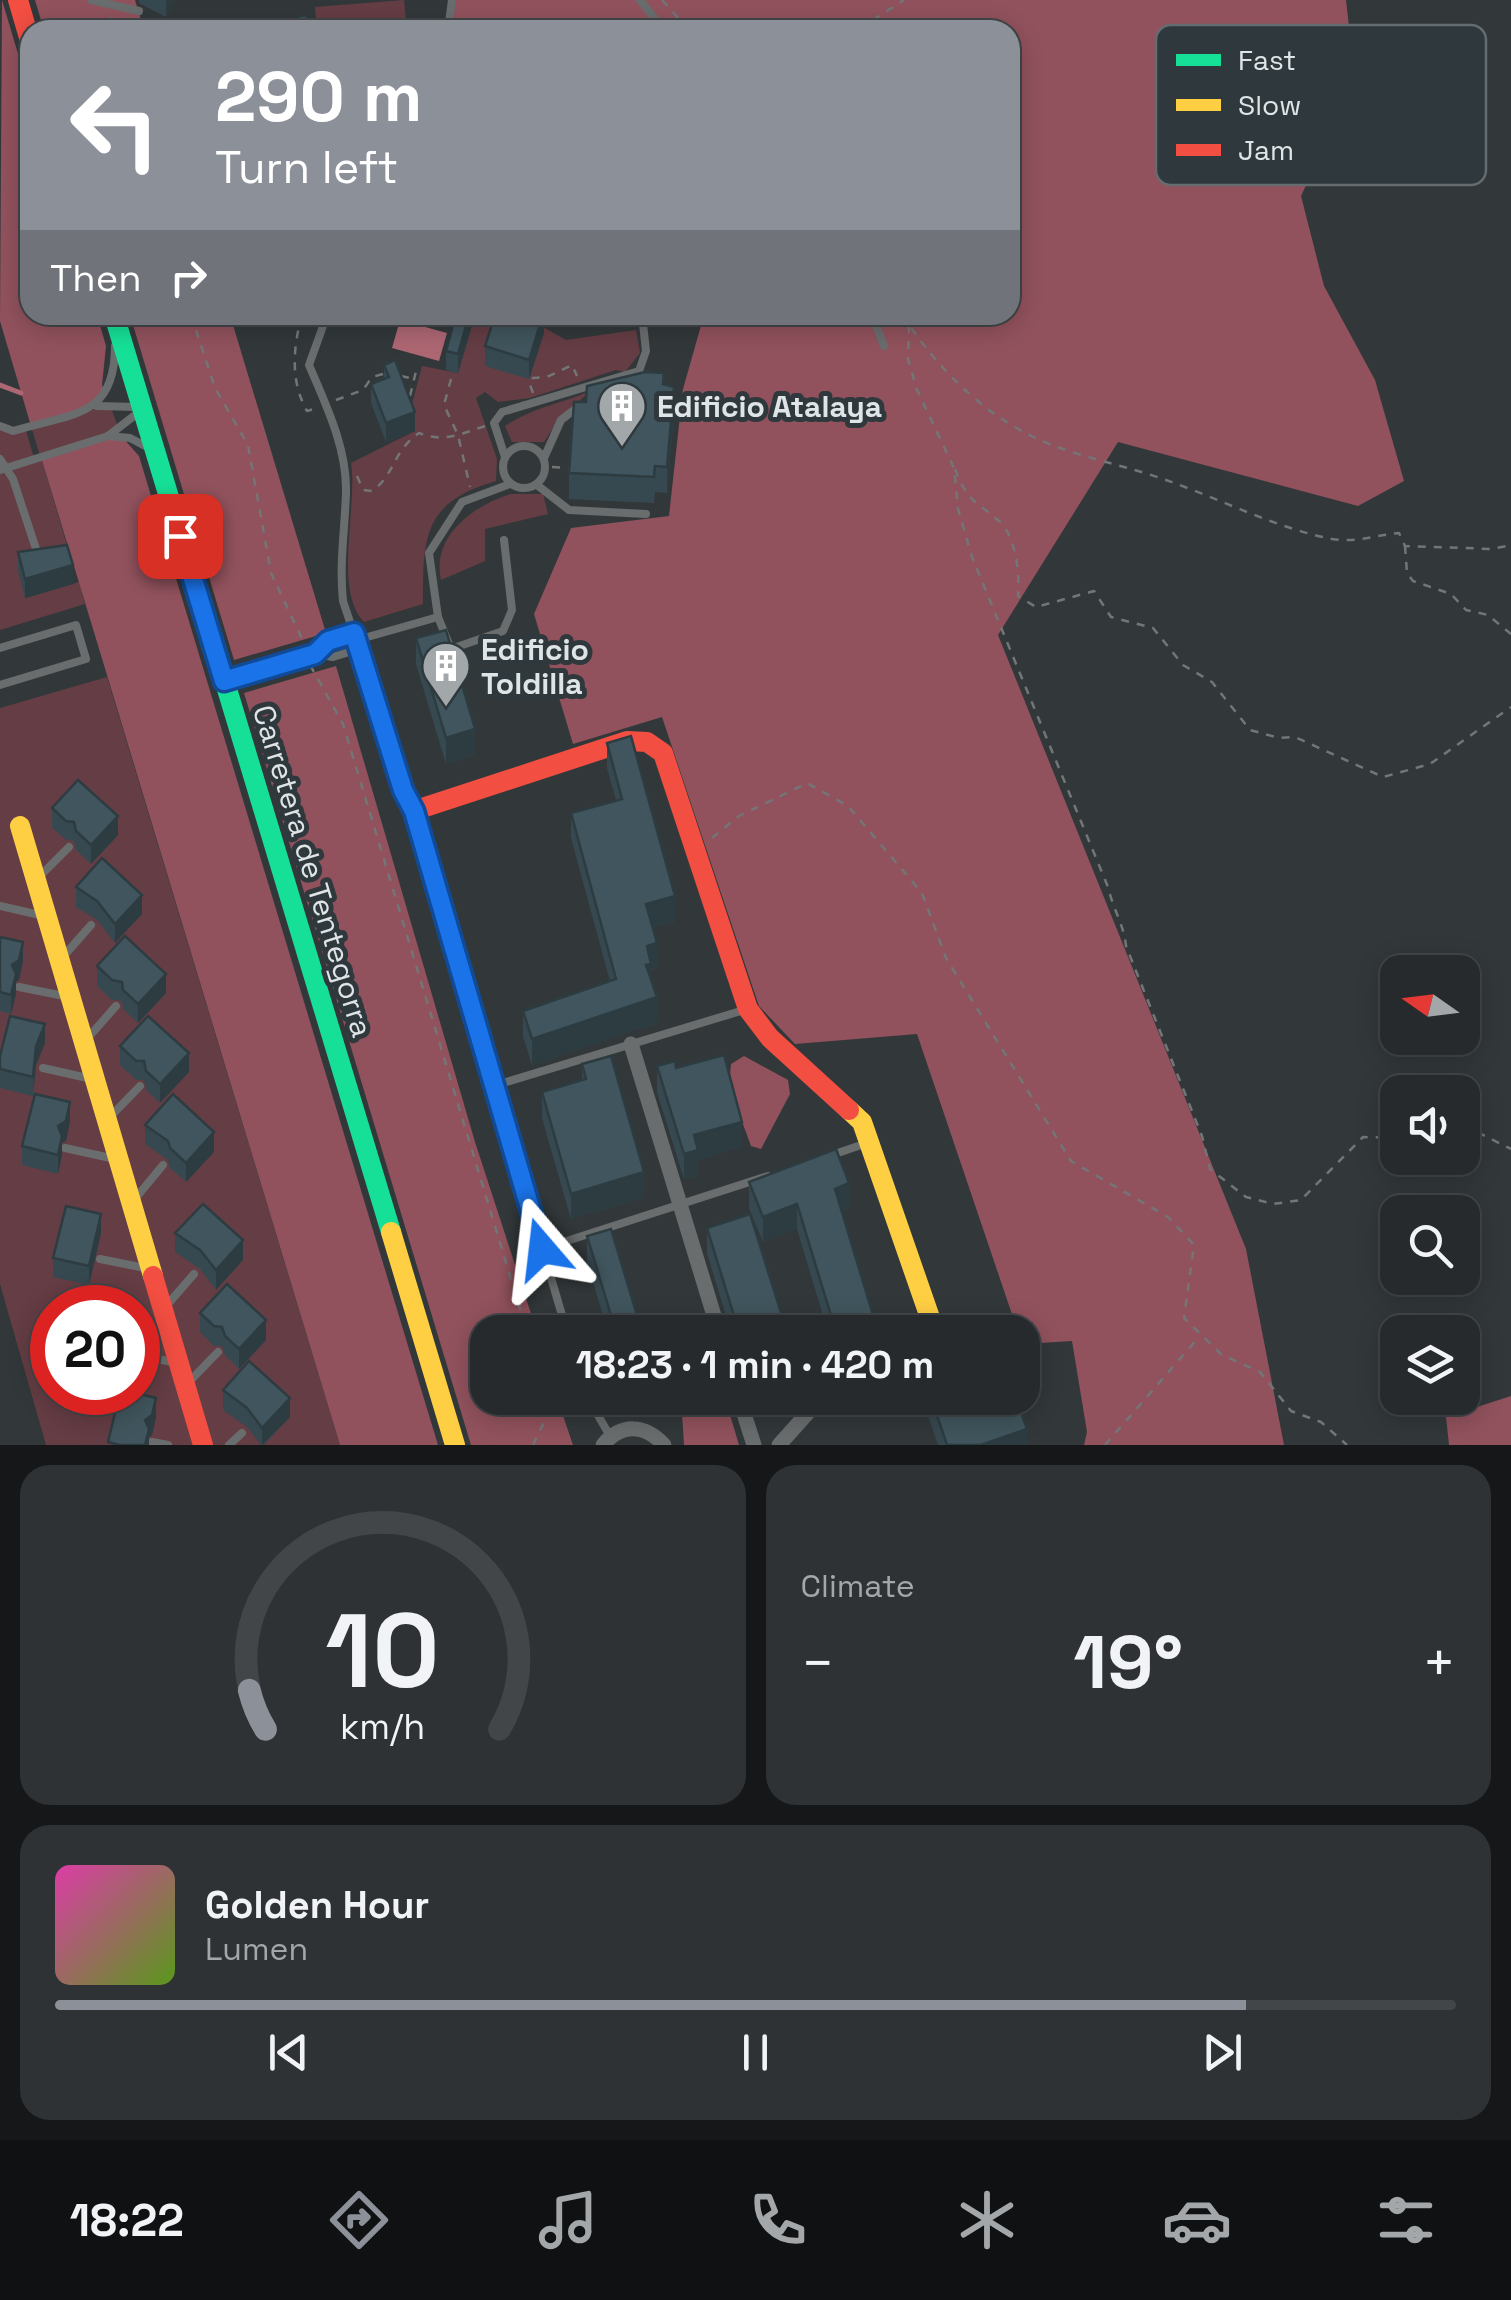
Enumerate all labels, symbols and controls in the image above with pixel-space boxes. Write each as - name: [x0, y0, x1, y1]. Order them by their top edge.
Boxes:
- legend: [1156, 25, 1486, 185]
- text: Fast: [1238, 42, 1296, 78]
- text: 290 m: [215, 52, 422, 141]
- icon: left: [50, 60, 180, 190]
- text: Slow: [1238, 87, 1301, 123]
- text: Jam: [1238, 132, 1294, 168]
- text: Turn left: [215, 139, 398, 196]
- icon: right: [161, 250, 216, 305]
- text: Then: [50, 254, 141, 302]
- building icon: Edificio Atalaya: [596, 380, 648, 448]
- place label: Edificio Atalaya: [657, 387, 882, 426]
- pin: [138, 494, 223, 579]
- icon: arrive: [153, 509, 208, 564]
- place label: Edificio Toldilla: [481, 630, 589, 703]
- building icon: Edificio Toldilla: [420, 640, 472, 708]
- street label: Carretera de Tentegorra: [244, 700, 382, 1042]
- north arrow: [1380, 955, 1480, 1055]
- map controls: [1380, 955, 1480, 1415]
- button: sound: [1380, 1075, 1480, 1175]
- button: search: [1380, 1195, 1480, 1295]
- position arrow: [490, 1197, 594, 1301]
- speed limit sign: 20: [30, 1285, 160, 1415]
- button: layers: [1380, 1315, 1480, 1415]
- text: 18:23 · 1 min · 420 m: [576, 1341, 934, 1389]
- text: Climate: [801, 1566, 915, 1606]
- text: 10: [326, 1585, 440, 1717]
- text: 19°: [1073, 1614, 1183, 1710]
- text: −: [801, 1628, 835, 1698]
- text: +: [1422, 1628, 1456, 1698]
- text: km/h: [340, 1704, 425, 1749]
- text: Golden Hour: [205, 1881, 429, 1929]
- text: Lumen: [205, 1929, 308, 1969]
- icon: previous: [261, 2025, 316, 2080]
- icon: pause: [728, 2025, 783, 2080]
- icon: next: [1195, 2025, 1250, 2080]
- icon: directions: [324, 2185, 394, 2255]
- icon: music: [533, 2185, 603, 2255]
- icon: phone: [743, 2185, 813, 2255]
- icon: climate: [952, 2185, 1022, 2255]
- icon: car: [1162, 2185, 1232, 2255]
- icon: filters: [1371, 2185, 1441, 2255]
- text: 18:22: [70, 2192, 184, 2249]

